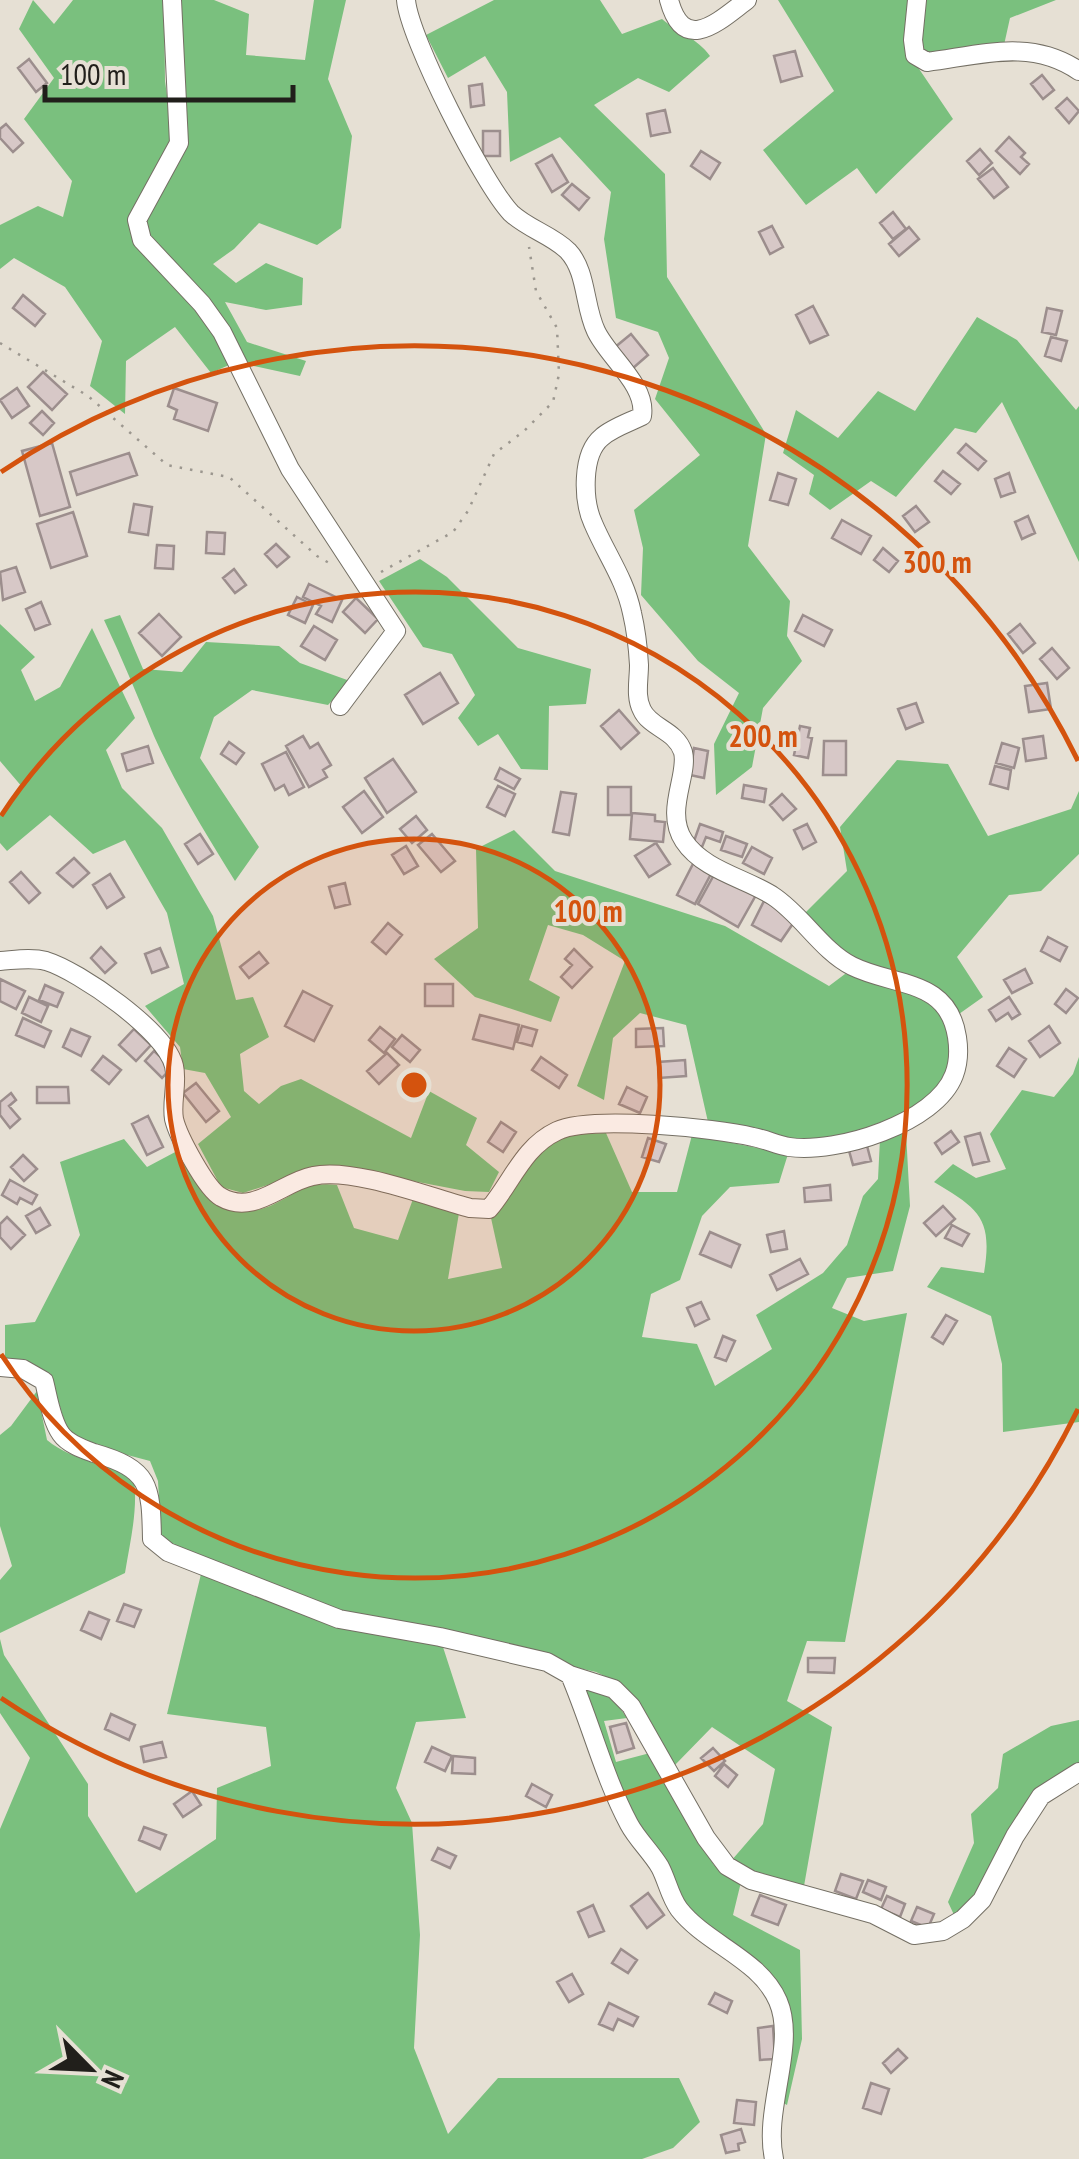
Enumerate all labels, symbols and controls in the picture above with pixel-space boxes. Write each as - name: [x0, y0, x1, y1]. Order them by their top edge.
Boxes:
- scale bar: [45, 40, 292, 102]
- text: 100 m: [60, 54, 126, 93]
- text: 300 m: [902, 542, 972, 581]
- text: 200 m: [728, 716, 798, 755]
- text: 100 m: [553, 891, 623, 930]
- centre of rings: [396, 1067, 432, 1103]
- north arrow: [40, 2019, 140, 2119]
- text: N: [93, 2065, 133, 2094]

